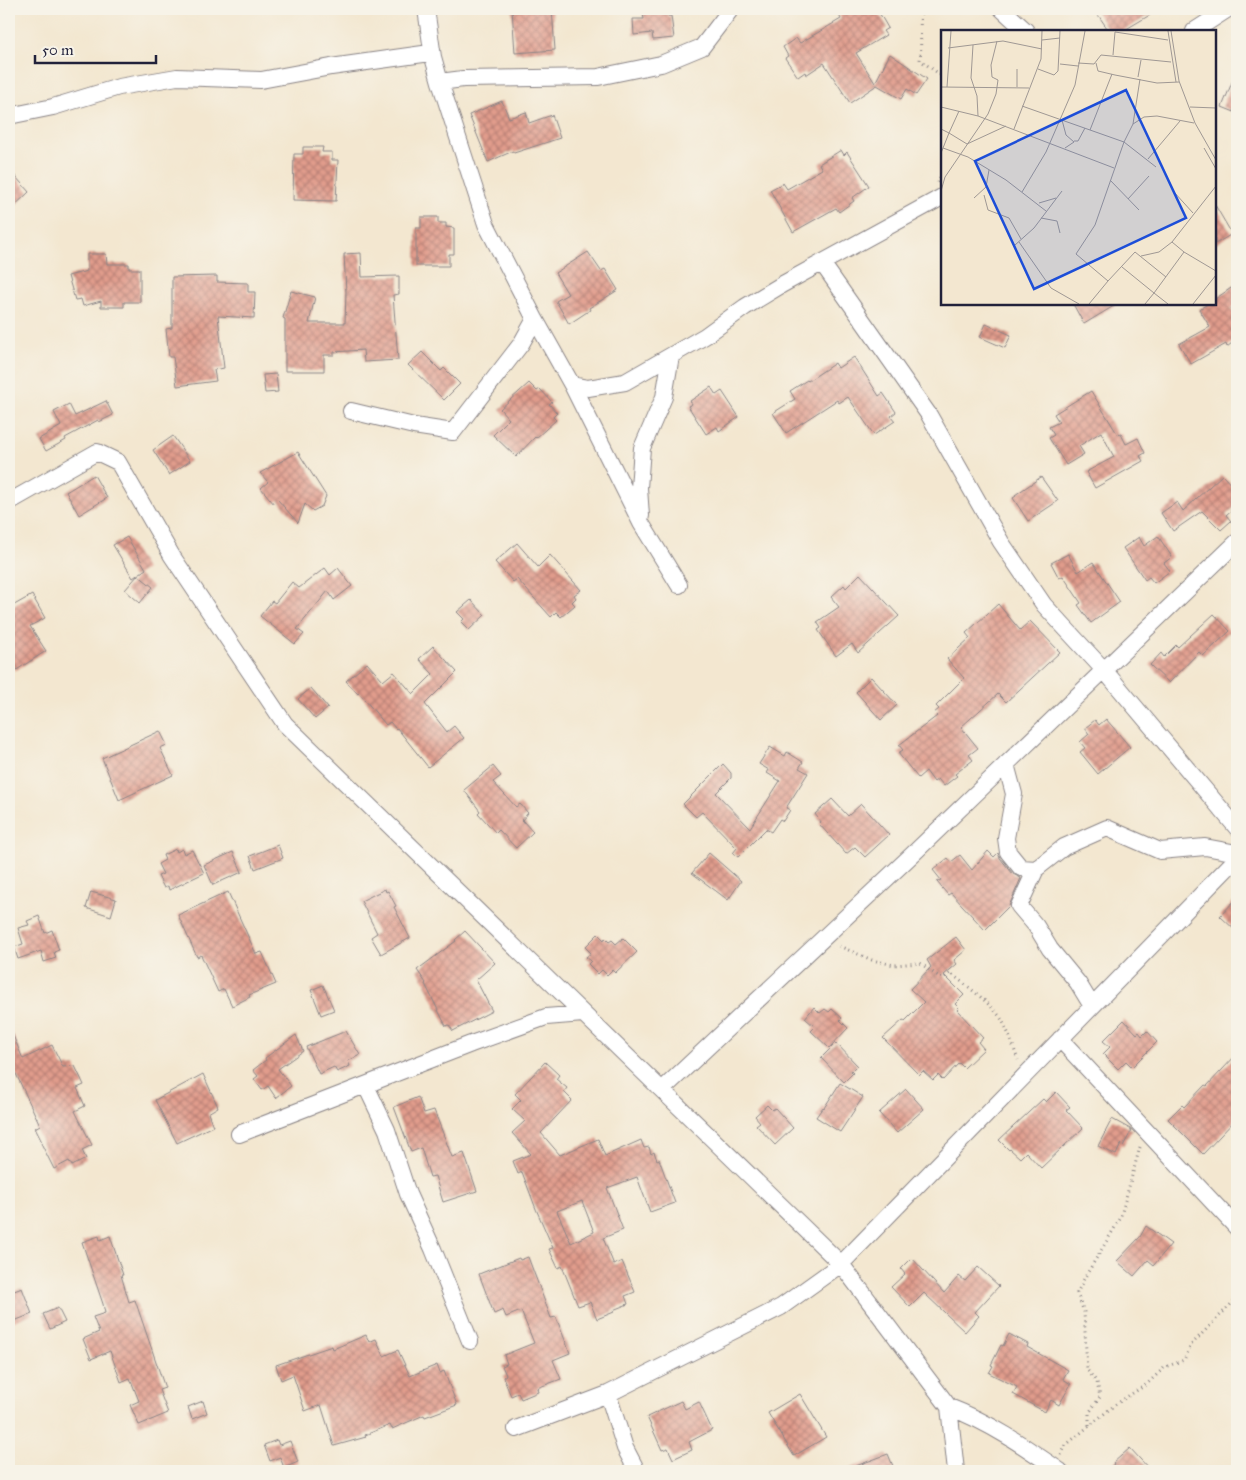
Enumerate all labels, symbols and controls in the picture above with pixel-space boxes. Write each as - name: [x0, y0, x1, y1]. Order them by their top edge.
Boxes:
- inset map: [941, 30, 1216, 305]
- scale bar: [35, 32, 156, 64]
- text: 50 m: [42, 41, 74, 59]

